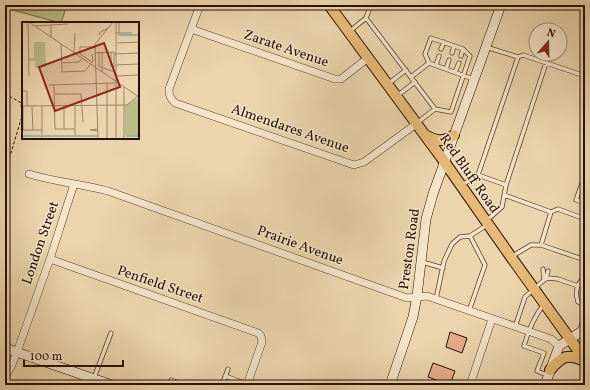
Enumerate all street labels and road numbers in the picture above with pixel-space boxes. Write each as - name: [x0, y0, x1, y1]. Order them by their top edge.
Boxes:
- street label: Zarate Avenue: [241, 26, 331, 72]
- street label: Almendares Avenue: [229, 100, 352, 158]
- street label: Red Bluff Road: [435, 131, 503, 217]
- street label: London Street: [18, 199, 64, 287]
- street label: Preston Road: [395, 207, 425, 291]
- street label: Prairie Avenue: [254, 222, 346, 271]
- street label: Penfield Street: [114, 261, 206, 309]

